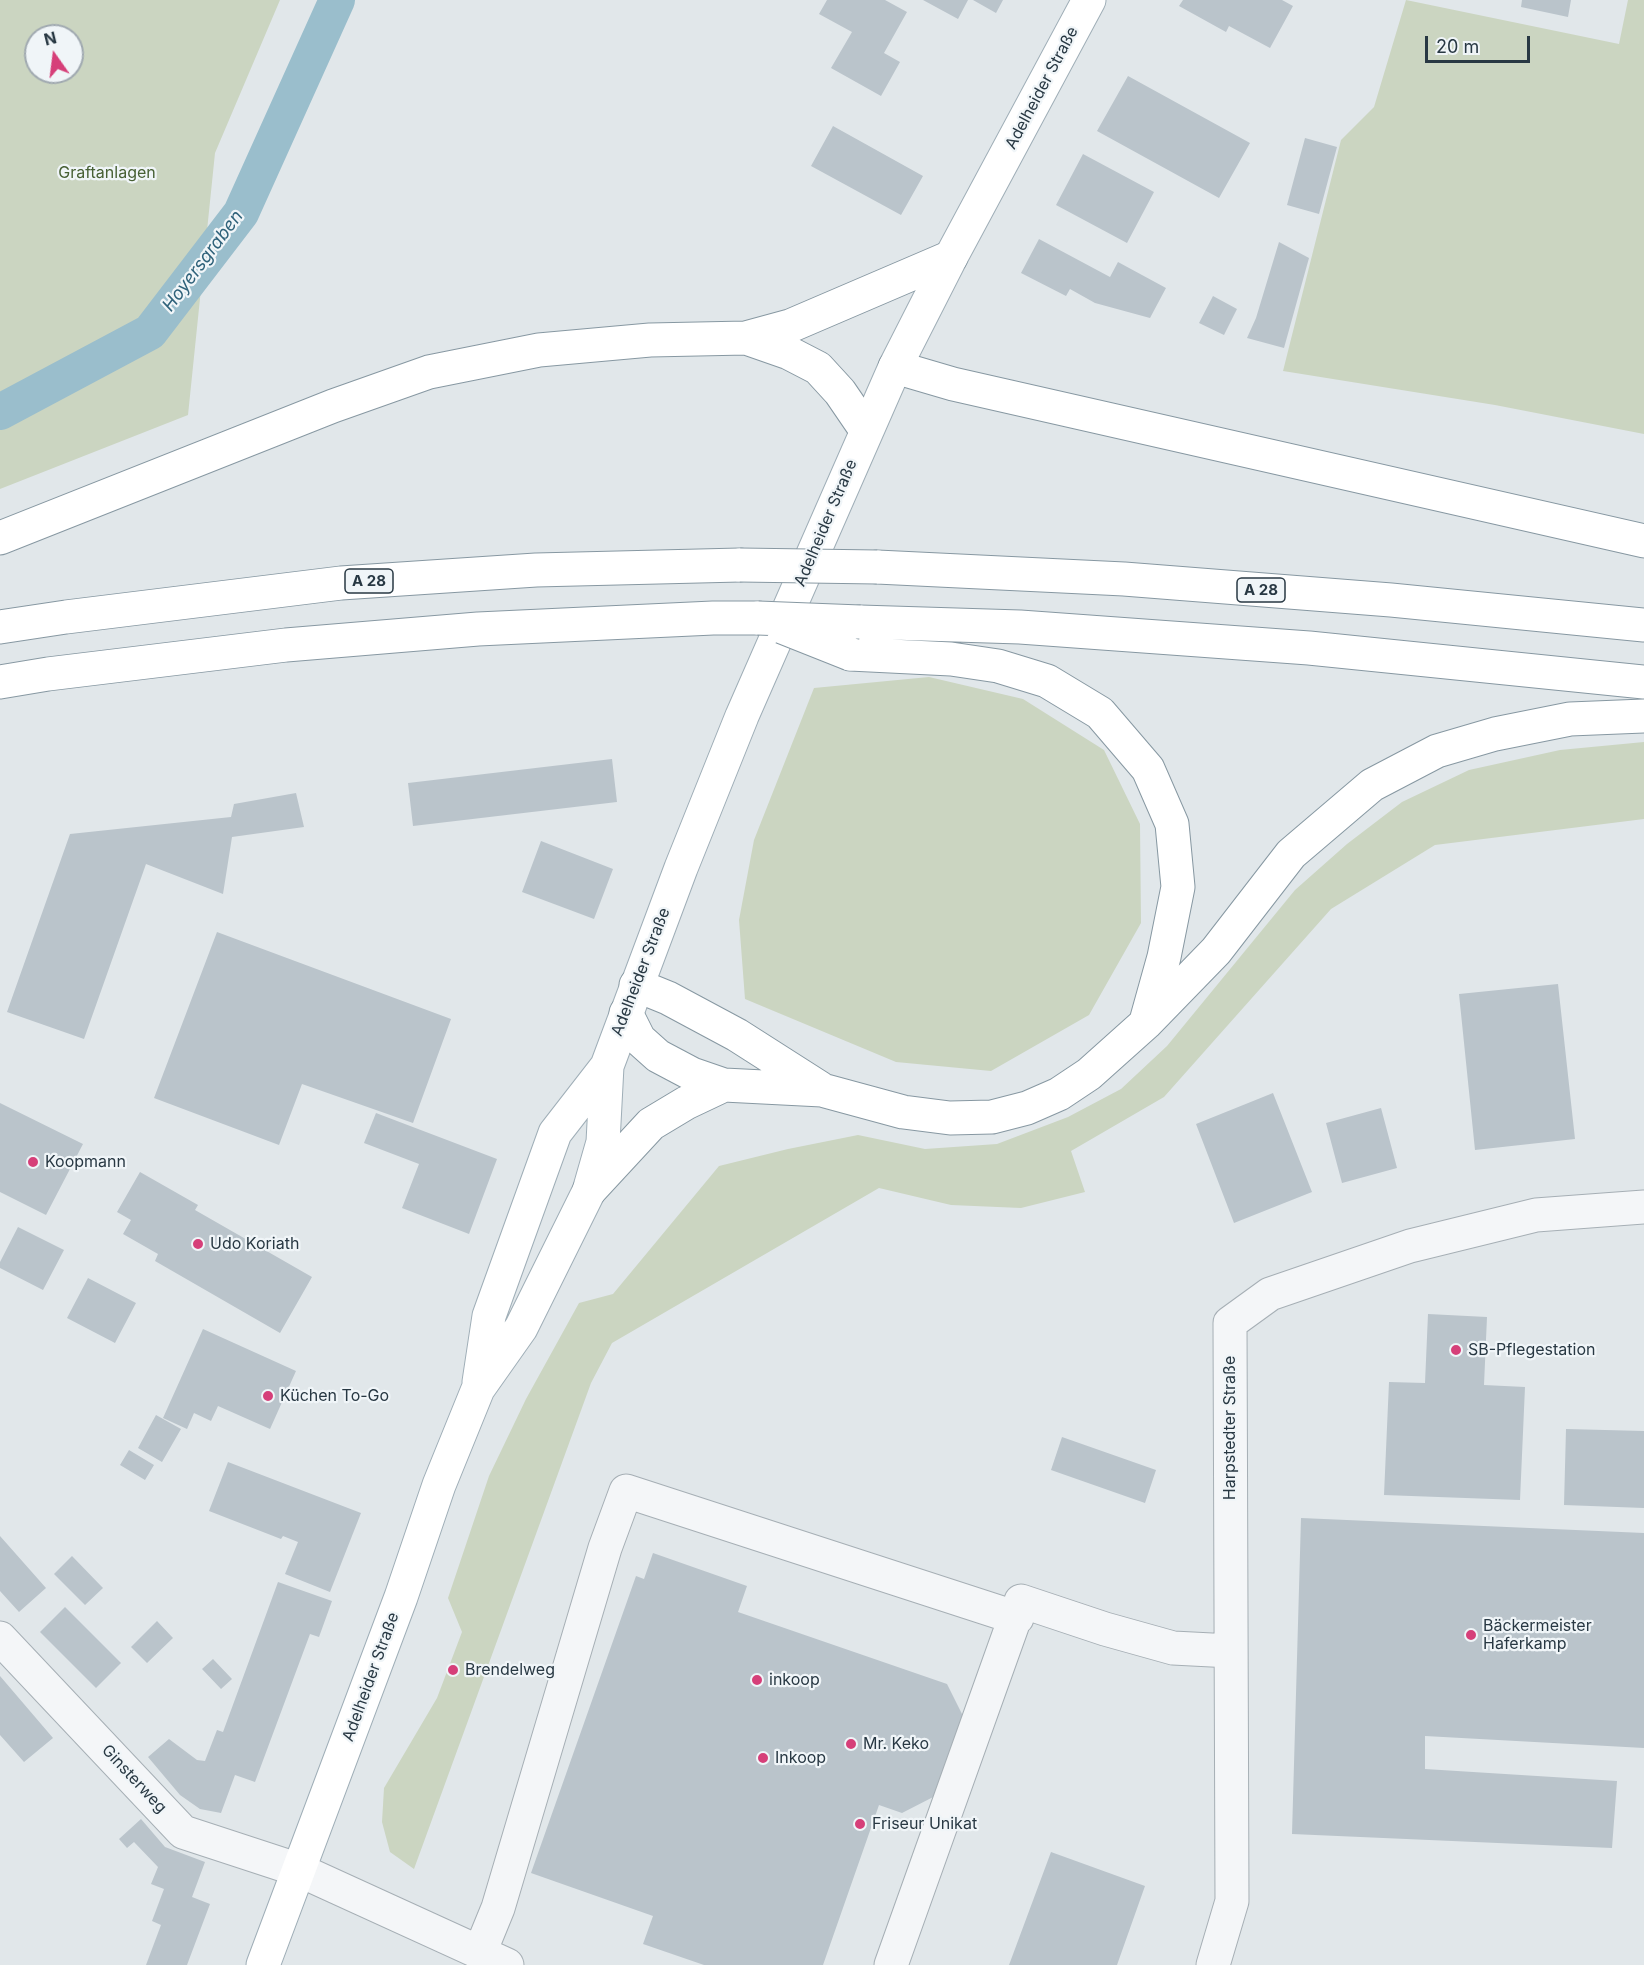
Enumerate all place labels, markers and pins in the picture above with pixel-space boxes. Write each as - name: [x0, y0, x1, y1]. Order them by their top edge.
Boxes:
- place label: Koopmann: [45, 1152, 126, 1172]
- marker: Koopmann: [26, 1155, 40, 1169]
- place label: Udo Koriath: [210, 1234, 299, 1254]
- marker: Udo Koriath: [191, 1237, 205, 1251]
- place label: SB-Pflegestation: [1468, 1340, 1595, 1360]
- marker: SB-Pflegestation: [1449, 1343, 1463, 1357]
- place label: Küchen To-Go: [280, 1386, 389, 1406]
- marker: Küchen To-Go: [261, 1389, 275, 1403]
- place label: Bäckermeister Haferkamp: [1483, 1616, 1592, 1654]
- marker: Bäckermeister Haferkamp: [1464, 1628, 1478, 1642]
- place label: Brendelweg: [465, 1660, 555, 1680]
- marker: Brendelweg: [446, 1663, 460, 1677]
- place label: inkoop: [769, 1670, 820, 1690]
- marker: inkoop: [750, 1673, 764, 1687]
- place label: Mr. Keko: [863, 1734, 929, 1754]
- marker: Mr. Keko: [844, 1737, 858, 1751]
- place label: Inkoop: [775, 1748, 826, 1768]
- marker: Inkoop: [756, 1751, 770, 1765]
- place label: Friseur Unikat: [872, 1814, 977, 1834]
- marker: Friseur Unikat: [853, 1817, 867, 1831]

